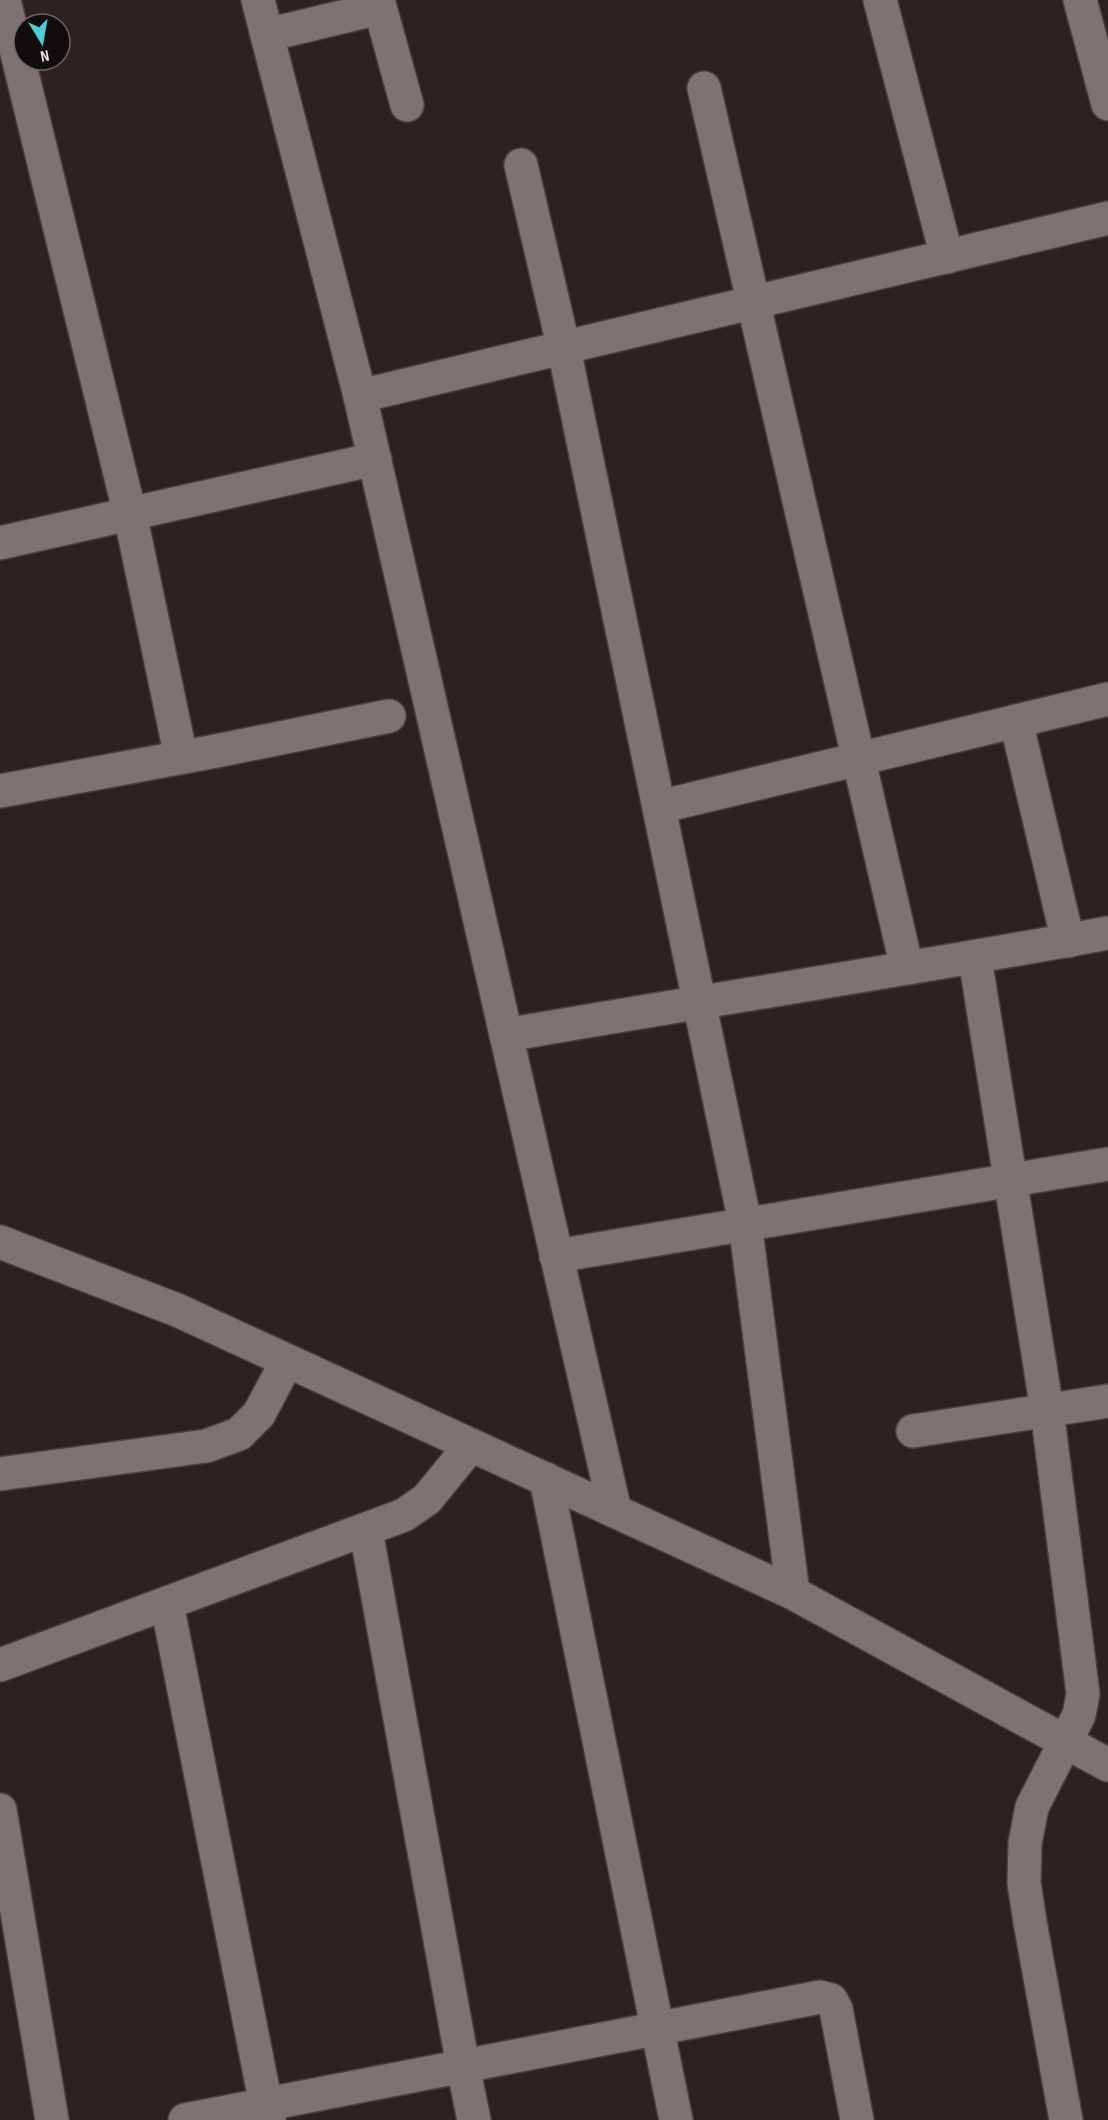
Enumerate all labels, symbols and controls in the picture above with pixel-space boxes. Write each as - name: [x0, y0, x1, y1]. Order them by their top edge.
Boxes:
- north arrow: [12, 12, 72, 72]
- text: N: [39, 45, 51, 65]

